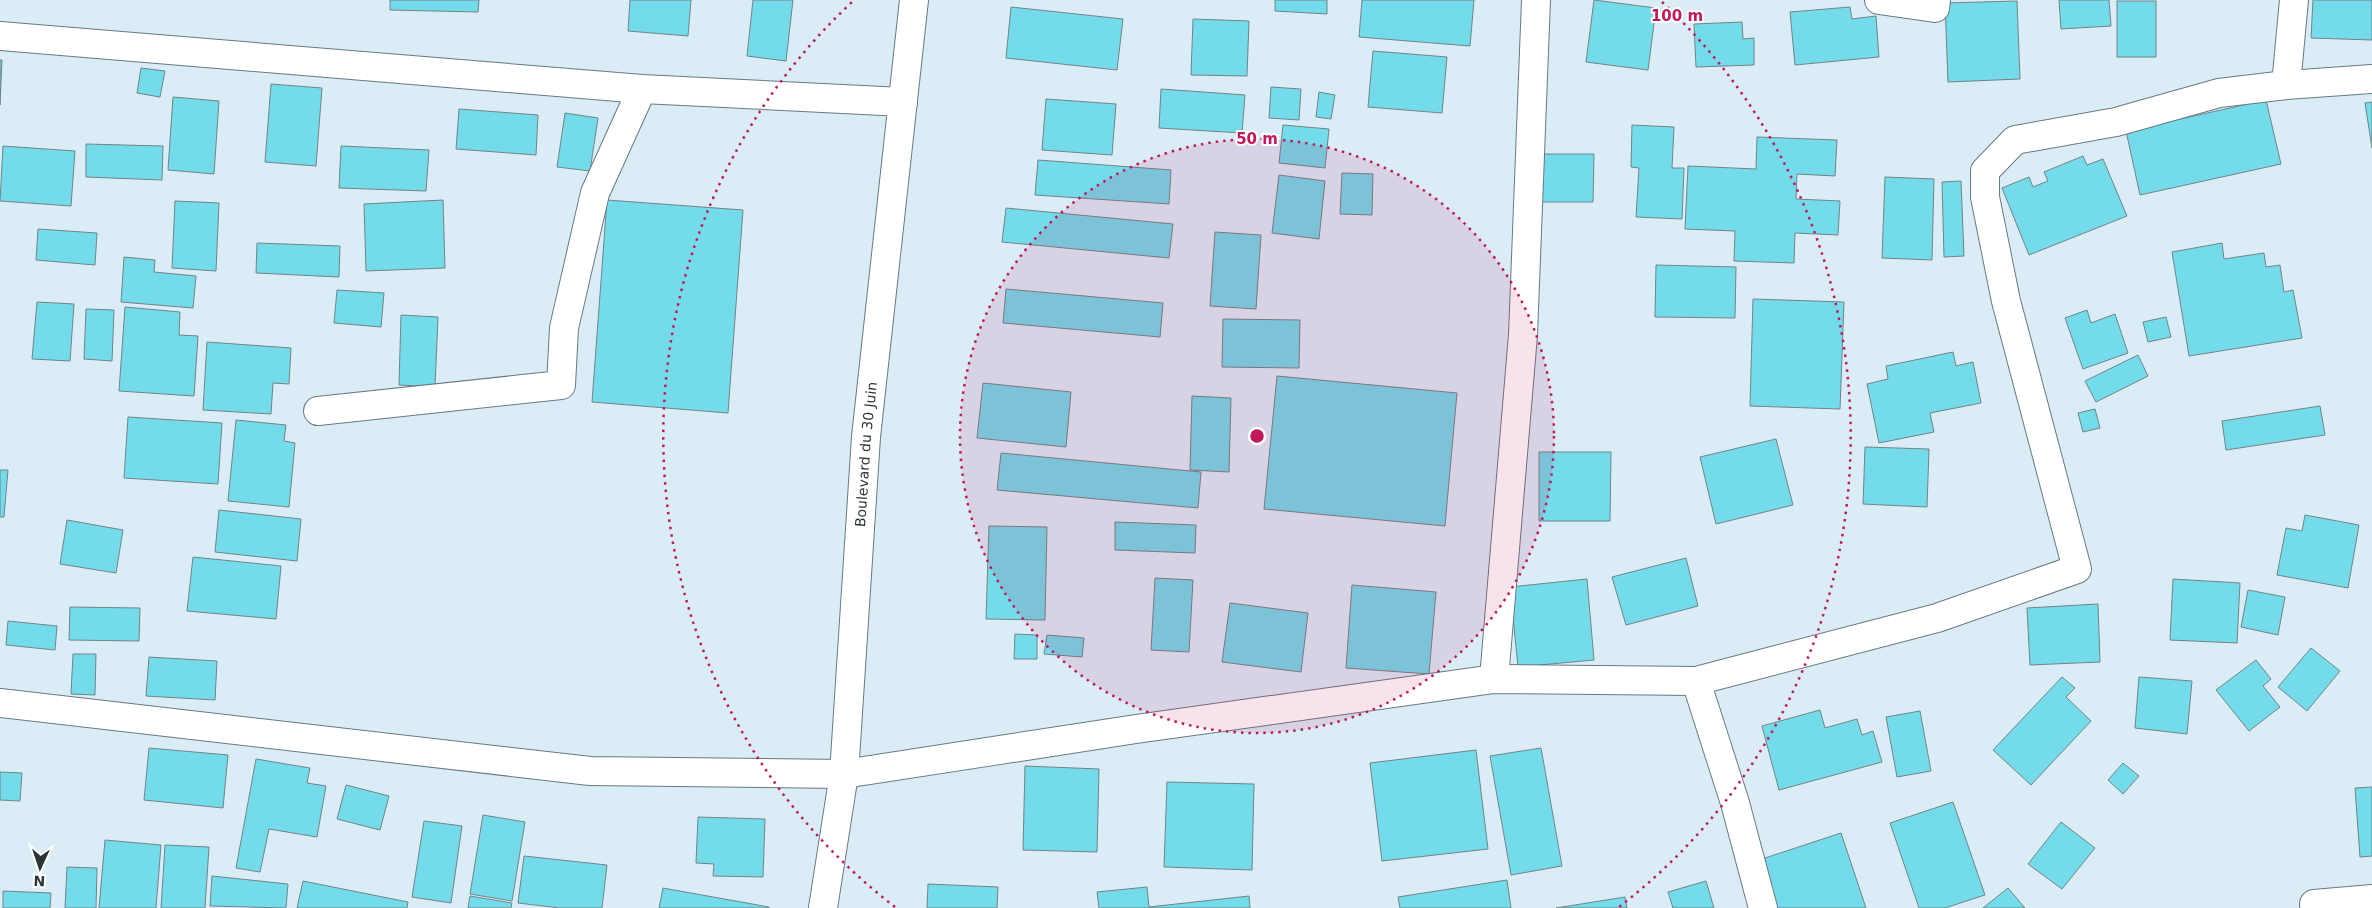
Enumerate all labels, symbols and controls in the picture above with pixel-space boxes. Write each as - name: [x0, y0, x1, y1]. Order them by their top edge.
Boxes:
- text: 100 m: [1651, 7, 1703, 25]
- text: 50 m: [1236, 130, 1278, 148]
- street label: Boulevard du 30 Juin: [852, 381, 880, 527]
- centre of rings: [1248, 427, 1266, 445]
- north arrow: [15, 843, 65, 893]
- text: N: [33, 873, 46, 889]

